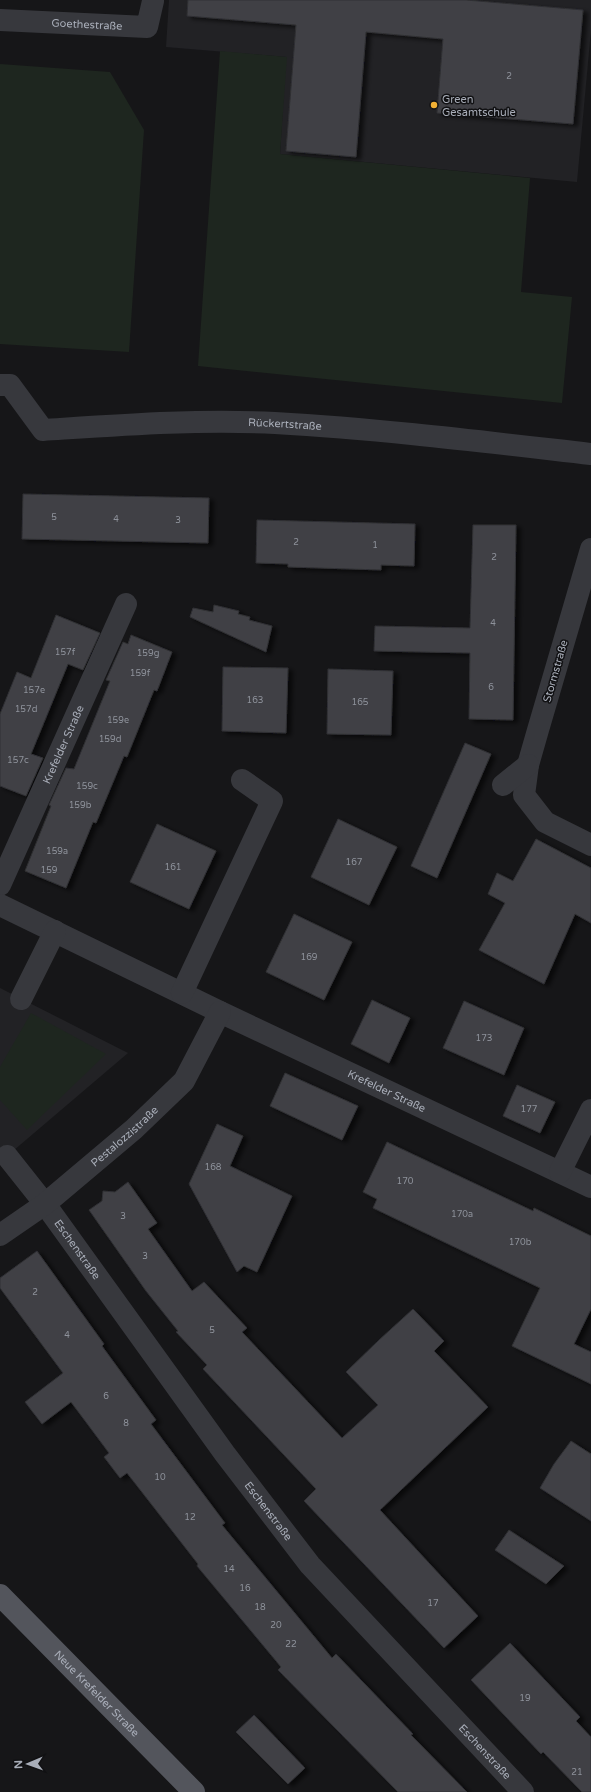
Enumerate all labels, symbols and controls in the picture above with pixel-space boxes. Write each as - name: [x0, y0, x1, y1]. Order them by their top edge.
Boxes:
- street label: Goethestraße: [51, 16, 123, 33]
- house number: 2: [506, 71, 512, 82]
- place label: Green Gesamtschule: [442, 93, 516, 119]
- marker: Green Gesamtschule: [429, 100, 439, 110]
- street label: Rückertstraße: [248, 416, 322, 433]
- house number: 5: [51, 512, 57, 523]
- house number: 4: [113, 514, 119, 525]
- house number: 3: [175, 515, 181, 526]
- house number: 2: [293, 537, 299, 548]
- house number: 1: [372, 540, 378, 551]
- house number: 2: [491, 552, 497, 563]
- house number: 4: [490, 618, 496, 629]
- street label: Stormstraße: [540, 638, 571, 704]
- house number: 157f: [55, 647, 76, 658]
- house number: 159g: [137, 648, 159, 659]
- house number: 159f: [130, 668, 151, 679]
- house number: 6: [488, 682, 494, 693]
- house number: 157e: [23, 685, 45, 696]
- house number: 163: [247, 695, 263, 706]
- house number: 165: [352, 697, 369, 708]
- street label: Krefelder Straße: [40, 703, 87, 786]
- house number: 157d: [15, 704, 37, 715]
- house number: 159e: [107, 715, 129, 726]
- house number: 159d: [99, 734, 121, 745]
- house number: 157c: [7, 755, 29, 766]
- house number: 159c: [76, 781, 98, 792]
- house number: 159b: [69, 800, 92, 811]
- house number: 159a: [46, 846, 68, 857]
- house number: 167: [346, 857, 363, 868]
- house number: 161: [165, 862, 181, 873]
- house number: 159: [41, 865, 58, 876]
- house number: 169: [301, 952, 318, 963]
- house number: 173: [476, 1033, 492, 1044]
- street label: Krefelder Straße: [345, 1067, 428, 1115]
- street label: Pestalozzistraße: [88, 1104, 161, 1170]
- house number: 177: [521, 1104, 538, 1115]
- house number: 168: [205, 1162, 222, 1173]
- house number: 170: [397, 1176, 414, 1187]
- house number: 170a: [451, 1209, 473, 1220]
- house number: 3: [120, 1211, 126, 1222]
- street label: Eschenstraße: [51, 1217, 103, 1282]
- house number: 170b: [509, 1237, 532, 1248]
- house number: 3: [142, 1251, 148, 1262]
- house number: 2: [32, 1287, 38, 1298]
- house number: 5: [209, 1325, 215, 1336]
- house number: 4: [64, 1330, 70, 1341]
- house number: 6: [103, 1391, 109, 1402]
- house number: 8: [123, 1418, 129, 1429]
- house number: 10: [154, 1472, 166, 1483]
- street label: Eschenstraße: [242, 1479, 295, 1543]
- house number: 12: [184, 1512, 196, 1523]
- house number: 14: [223, 1564, 235, 1575]
- house number: 16: [239, 1583, 251, 1594]
- house number: 17: [427, 1598, 439, 1609]
- house number: 18: [254, 1602, 266, 1613]
- house number: 20: [270, 1620, 282, 1631]
- house number: 22: [285, 1639, 297, 1650]
- street label: Neue Krefelder Straße: [51, 1648, 142, 1739]
- house number: 19: [519, 1693, 531, 1704]
- street label: Eschenstraße: [456, 1722, 514, 1782]
- north arrow: [8, 1744, 48, 1784]
- text: N: [12, 1760, 25, 1769]
- house number: 21: [571, 1767, 583, 1778]

